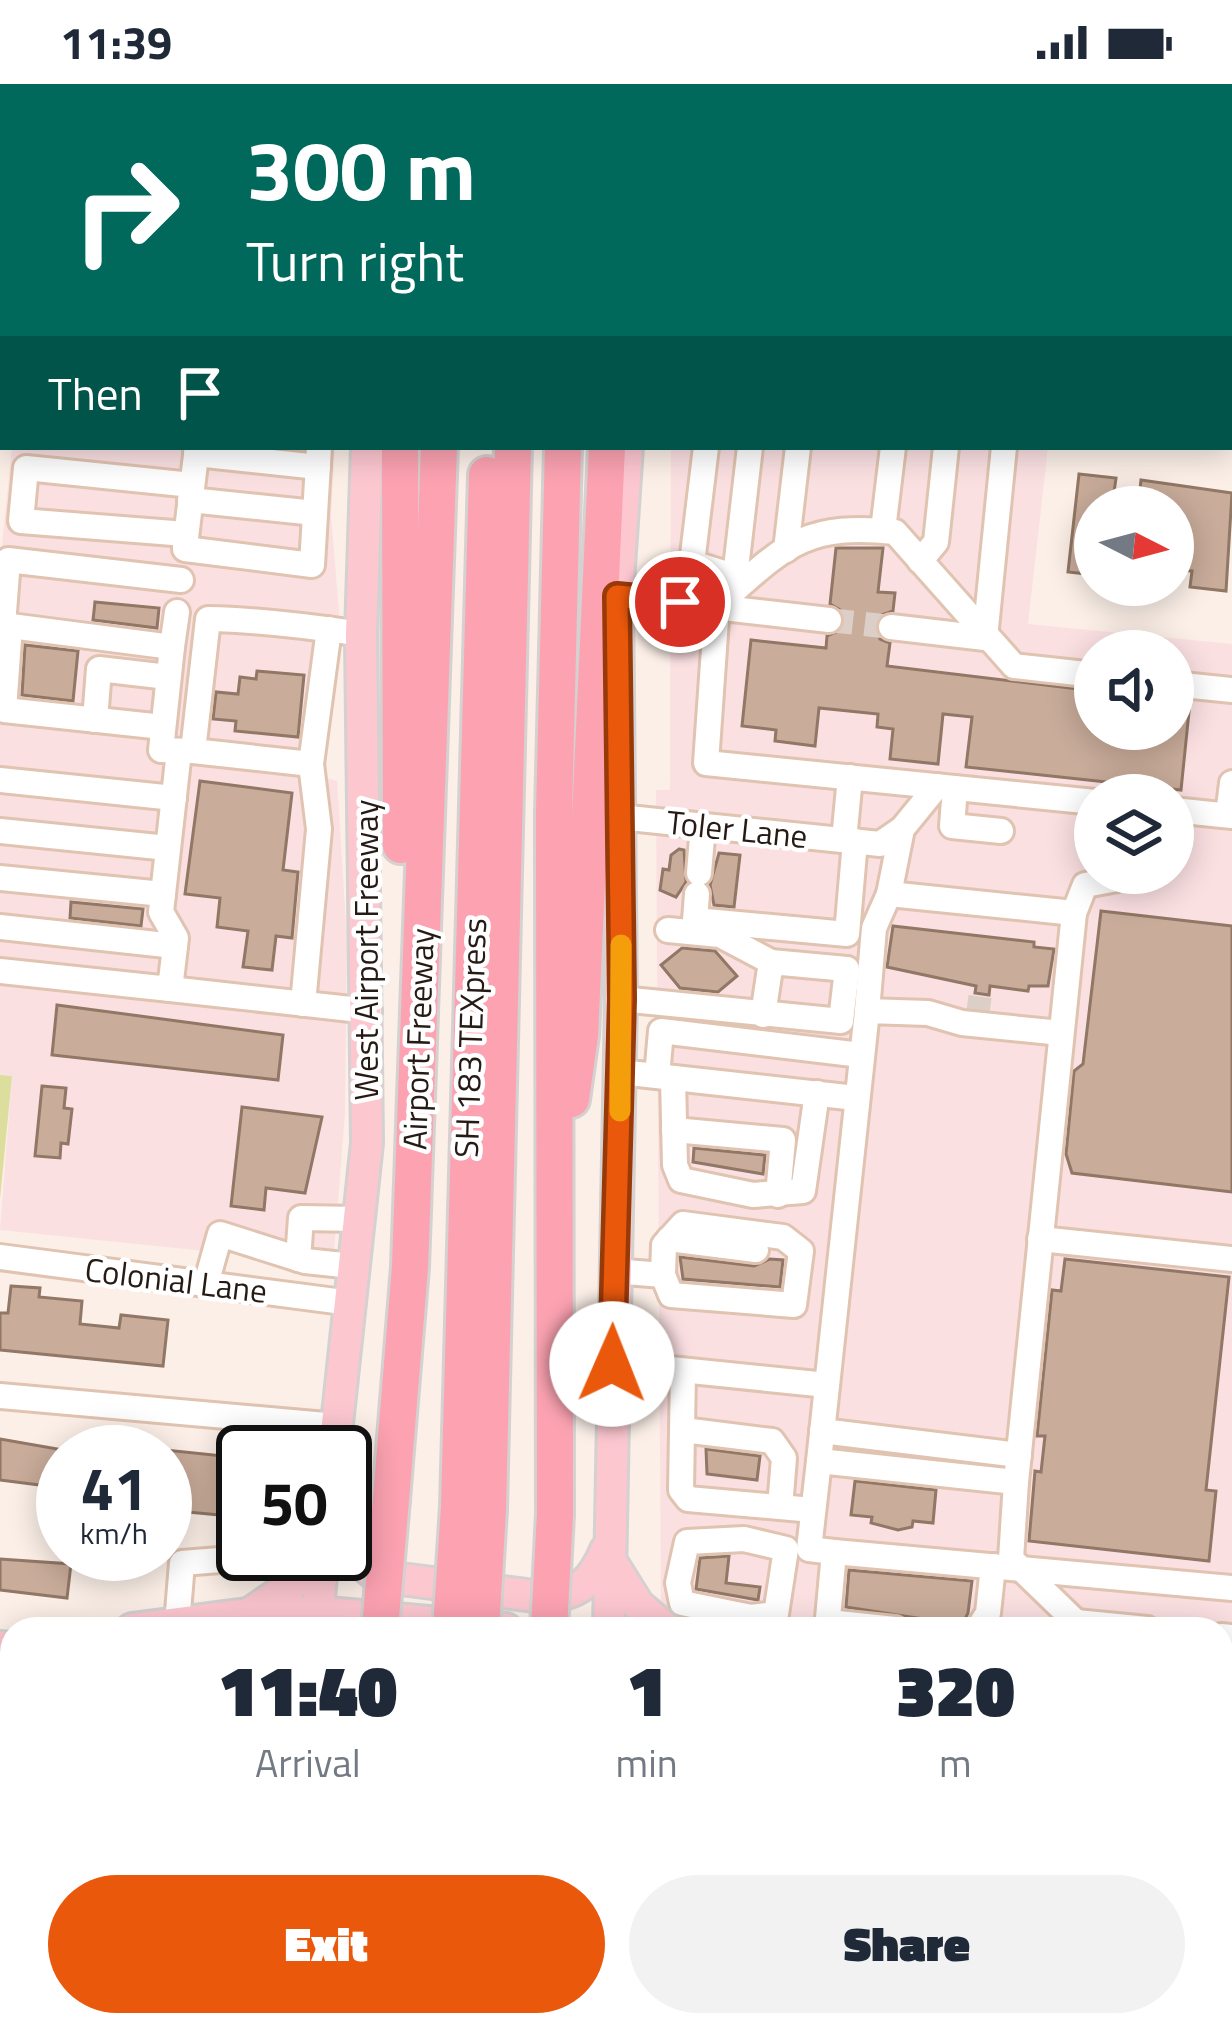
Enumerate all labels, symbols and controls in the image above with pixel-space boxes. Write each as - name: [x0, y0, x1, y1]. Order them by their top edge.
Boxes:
- text: 11:39: [60, 8, 172, 76]
- text: 300 m: [246, 105, 476, 233]
- icon: right: [48, 132, 204, 288]
- text: Turn right: [246, 220, 464, 302]
- text: Then: [48, 359, 143, 427]
- icon: arrive: [167, 360, 233, 426]
- north arrow: [1074, 486, 1194, 606]
- map controls: [1074, 486, 1194, 894]
- pin: [629, 551, 731, 653]
- icon: arrive: [647, 569, 713, 635]
- button: sound: [1074, 630, 1194, 750]
- button: layers: [1074, 774, 1194, 894]
- street label: Toler Lane: [664, 797, 810, 861]
- street label: West Airport Freeway: [341, 799, 391, 1101]
- street label: SH 183 TEXpress: [441, 917, 499, 1159]
- street label: Airport Freeway: [389, 927, 447, 1151]
- street label: Colonial Lane: [82, 1244, 270, 1316]
- position arrow: [549, 1301, 675, 1427]
- speed limit sign: 50: [216, 1425, 372, 1581]
- text: 41: [80, 1442, 148, 1533]
- text: km/h: [80, 1510, 148, 1556]
- text: 11:40: [218, 1634, 397, 1744]
- text: 1: [627, 1634, 666, 1744]
- text: 320: [896, 1634, 1015, 1744]
- text: Arrival: [255, 1733, 361, 1792]
- text: min: [616, 1733, 678, 1792]
- text: m: [939, 1733, 972, 1792]
- button: Exit: [48, 1875, 605, 2013]
- button: Share: [629, 1875, 1185, 2013]

